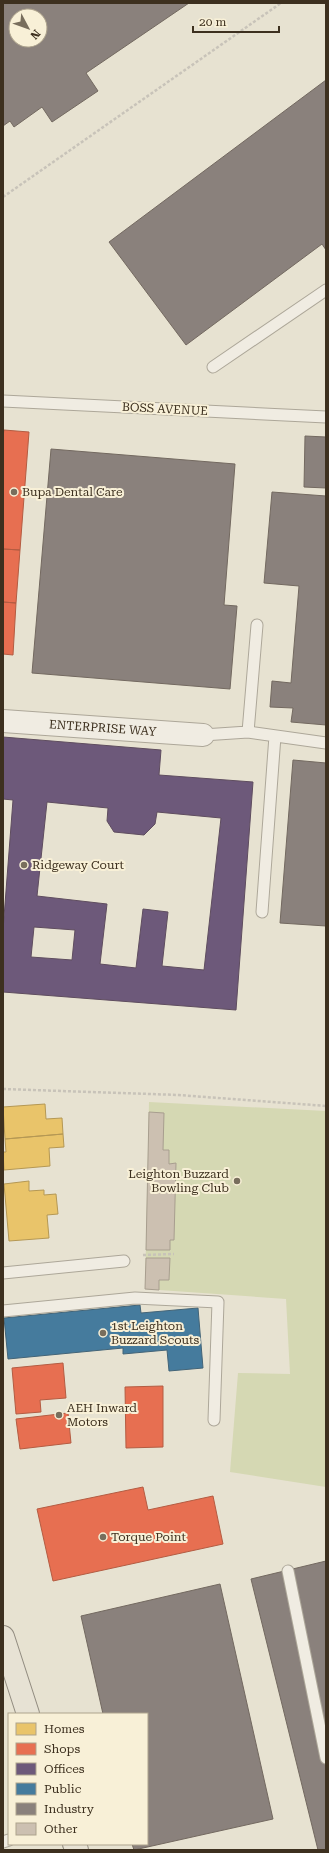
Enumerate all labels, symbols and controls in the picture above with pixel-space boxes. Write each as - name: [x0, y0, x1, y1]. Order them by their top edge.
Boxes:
- north arrow: [8, 8, 48, 48]
- scale bar: [193, 8, 279, 34]
- text: 20 m: [199, 15, 226, 29]
- text: N: [27, 27, 43, 42]
- street label: BOSS AVENUE: [122, 400, 208, 418]
- place label: Bupa Dental Care: [22, 485, 123, 499]
- marker: Bupa Dental Care: [9, 487, 19, 497]
- street label: ENTERPRISE WAY: [48, 717, 158, 739]
- place label: Ridgeway Court: [32, 858, 125, 872]
- marker: Ridgeway Court: [19, 860, 29, 870]
- place label: Leighton Buzzard Bowling Club: [128, 1167, 229, 1195]
- marker: Leighton Buzzard Bowling Club: [232, 1176, 242, 1186]
- place label: 1st Leighton Buzzard Scouts: [111, 1319, 199, 1347]
- marker: 1st Leighton Buzzard Scouts: [98, 1328, 108, 1338]
- place label: AEH Inward Motors: [67, 1401, 137, 1429]
- marker: AEH Inward Motors: [54, 1410, 64, 1420]
- place label: Torque Point: [111, 1530, 187, 1544]
- marker: Torque Point: [98, 1532, 108, 1542]
- legend: [8, 1713, 148, 1845]
- text: Homes: [44, 1722, 85, 1736]
- text: Shops: [44, 1742, 80, 1756]
- text: Offices: [44, 1762, 85, 1776]
- text: Public: [44, 1782, 82, 1796]
- text: Industry: [44, 1802, 95, 1816]
- text: Other: [44, 1822, 77, 1836]

